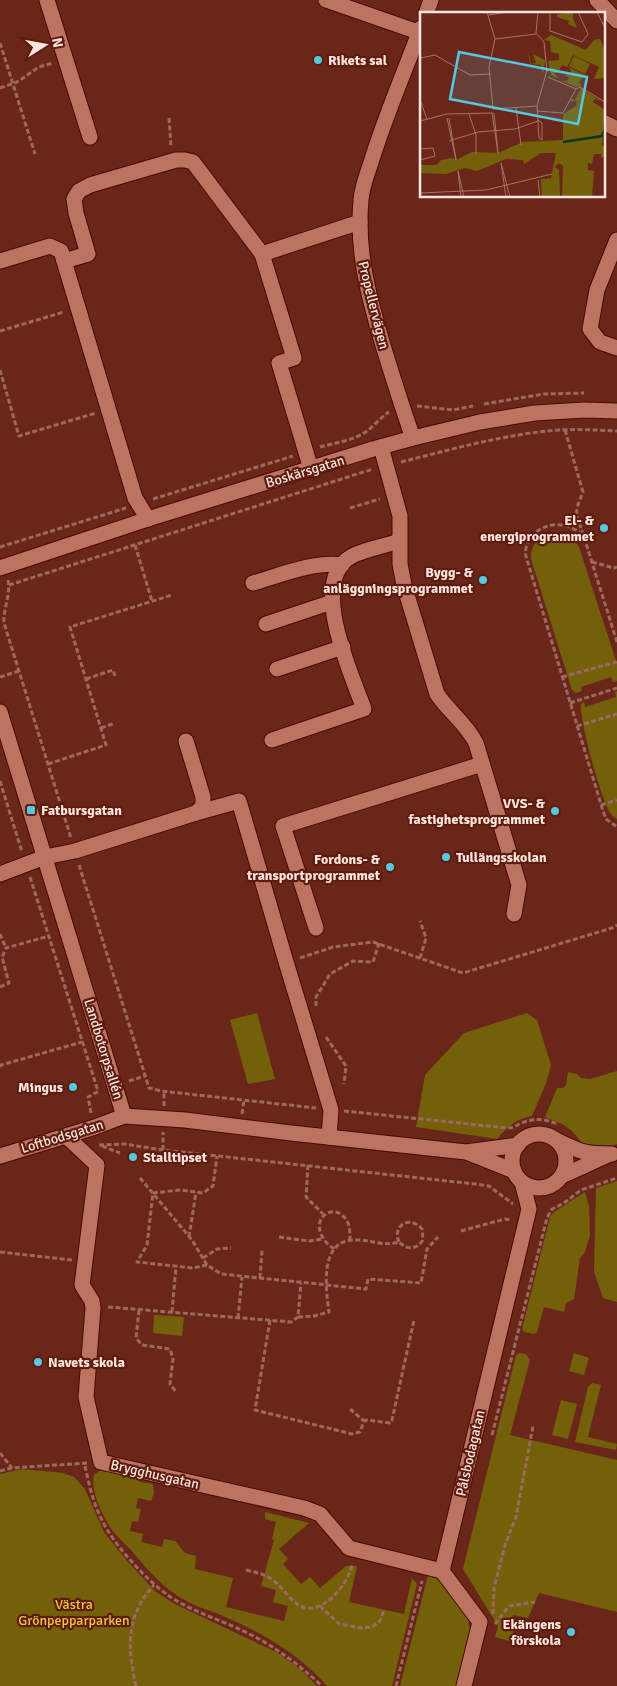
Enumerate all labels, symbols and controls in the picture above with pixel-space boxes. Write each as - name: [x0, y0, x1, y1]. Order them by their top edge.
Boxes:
- inset map: [420, 12, 604, 198]
- north arrow: [20, 20, 70, 70]
- text: N: [48, 36, 67, 49]
- place label: Rikets sal: [328, 52, 388, 69]
- marker: Rikets sal: [312, 54, 324, 66]
- street label: Propellervägen: [354, 259, 393, 351]
- street label: Boskärsgatan: [264, 451, 346, 491]
- place label: El- & energiprogrammet: [480, 512, 595, 545]
- marker: El- & energiprogrammet: [598, 522, 610, 534]
- place label: Bygg- & anläggningsprogrammet: [323, 564, 474, 597]
- marker: Bygg- & anläggningsprogrammet: [477, 574, 489, 586]
- place label: VVS- & fastighetsprogrammet: [407, 795, 546, 828]
- place label: Fatbursgatan: [41, 802, 122, 819]
- marker: Fatbursgatan: [25, 804, 37, 816]
- marker: VVS- & fastighetsprogrammet: [549, 805, 561, 817]
- place label: Tullängsskolan: [456, 849, 547, 866]
- place label: Fordons- & transportprogrammet: [246, 851, 381, 884]
- marker: Tullängsskolan: [440, 851, 452, 863]
- marker: Fordons- & transportprogrammet: [384, 861, 396, 873]
- street label: Landbotorpsallén: [80, 997, 127, 1101]
- place label: Mingus: [18, 1079, 63, 1096]
- marker: Mingus: [67, 1081, 79, 1093]
- street label: Loftbodsgatan: [19, 1116, 105, 1157]
- place label: Stalltipset: [143, 1149, 208, 1166]
- marker: Stalltipset: [127, 1151, 139, 1163]
- place label: Navets skola: [48, 1354, 125, 1371]
- marker: Navets skola: [32, 1356, 44, 1368]
- street label: Pålsbodagatan: [452, 1408, 489, 1498]
- street label: Brygghusgatan: [109, 1456, 201, 1493]
- park label: Västra Grönpepparparken: [18, 1596, 130, 1629]
- place label: Ekängens förskola: [503, 1616, 561, 1649]
- marker: Ekängens förskola: [565, 1626, 577, 1638]

